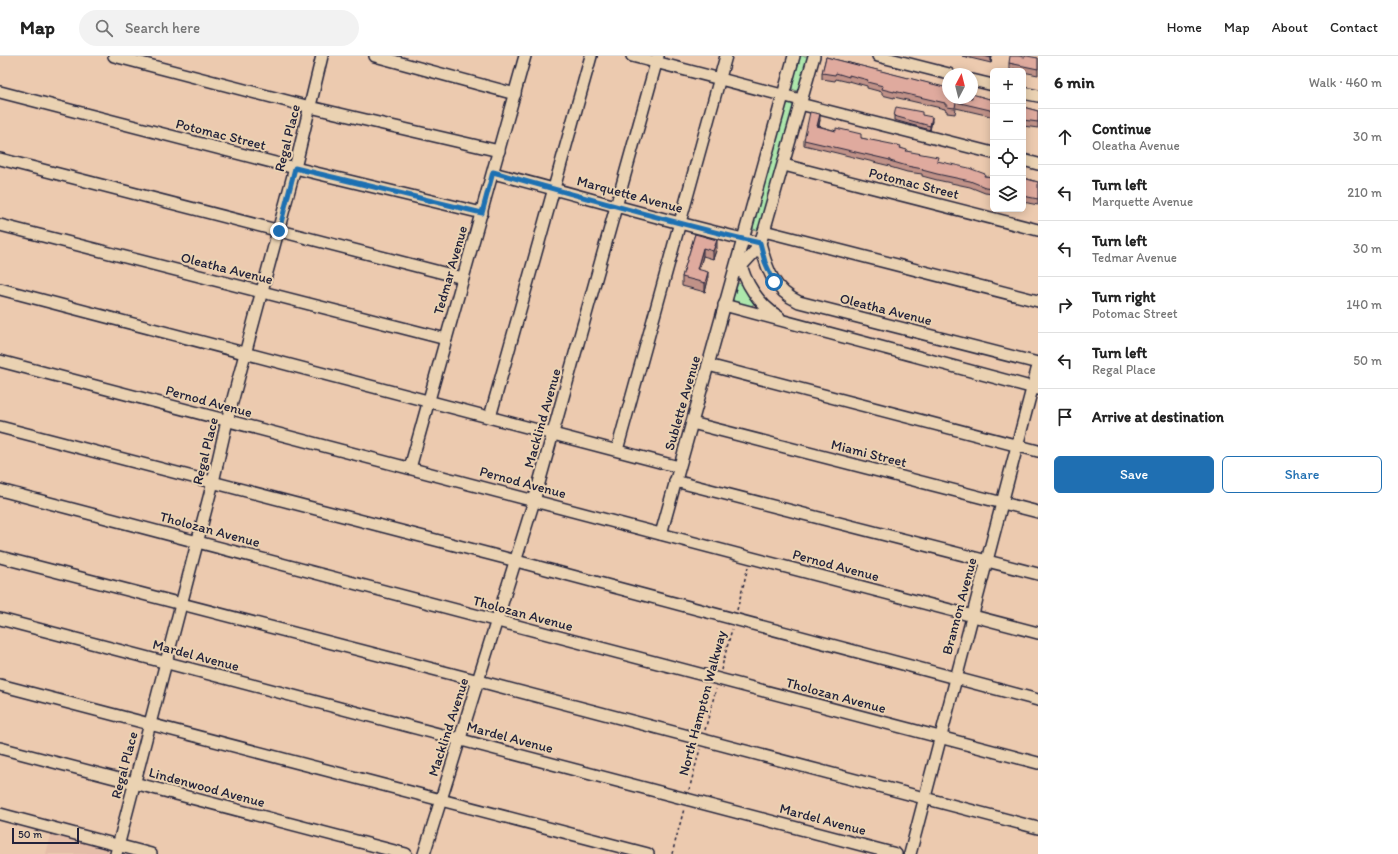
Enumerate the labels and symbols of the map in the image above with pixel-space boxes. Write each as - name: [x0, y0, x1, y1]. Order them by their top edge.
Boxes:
- north arrow: [942, 68, 978, 104]
- street label: Regal Place: [271, 102, 304, 174]
- street label: Potomac Street: [174, 115, 268, 154]
- street label: Potomac Street: [867, 164, 961, 203]
- street label: Marquette Avenue: [575, 172, 685, 217]
- route end: [270, 222, 288, 240]
- street label: Tedmar Avenue: [430, 223, 471, 317]
- street label: Oleatha Avenue: [179, 249, 275, 288]
- route start: [765, 273, 783, 291]
- street label: Oleatha Avenue: [838, 290, 934, 329]
- street label: Sublette Avenue: [661, 354, 704, 452]
- street label: Macklind Avenue: [520, 366, 565, 470]
- street label: Pernod Avenue: [164, 382, 254, 421]
- street label: Regal Place: [189, 415, 222, 487]
- street label: Miami Street: [829, 436, 908, 471]
- street label: Pernod Avenue: [478, 463, 568, 502]
- street label: Tholozan Avenue: [158, 508, 262, 551]
- street label: Pernod Avenue: [791, 546, 881, 585]
- street label: Brannon Avenue: [938, 555, 981, 657]
- street label: Tholozan Avenue: [471, 592, 575, 635]
- street label: North Hampton Walkway: [675, 628, 730, 778]
- street label: Mardel Avenue: [151, 636, 241, 675]
- street label: Tholozan Avenue: [784, 674, 888, 717]
- street label: Macklind Avenue: [425, 675, 473, 779]
- street label: Mardel Avenue: [465, 718, 555, 757]
- street label: Regal Place: [107, 729, 142, 801]
- street label: Lindenwood Avenue: [147, 764, 267, 811]
- street label: Mardel Avenue: [778, 800, 868, 839]
- scale bar: [12, 826, 79, 845]

